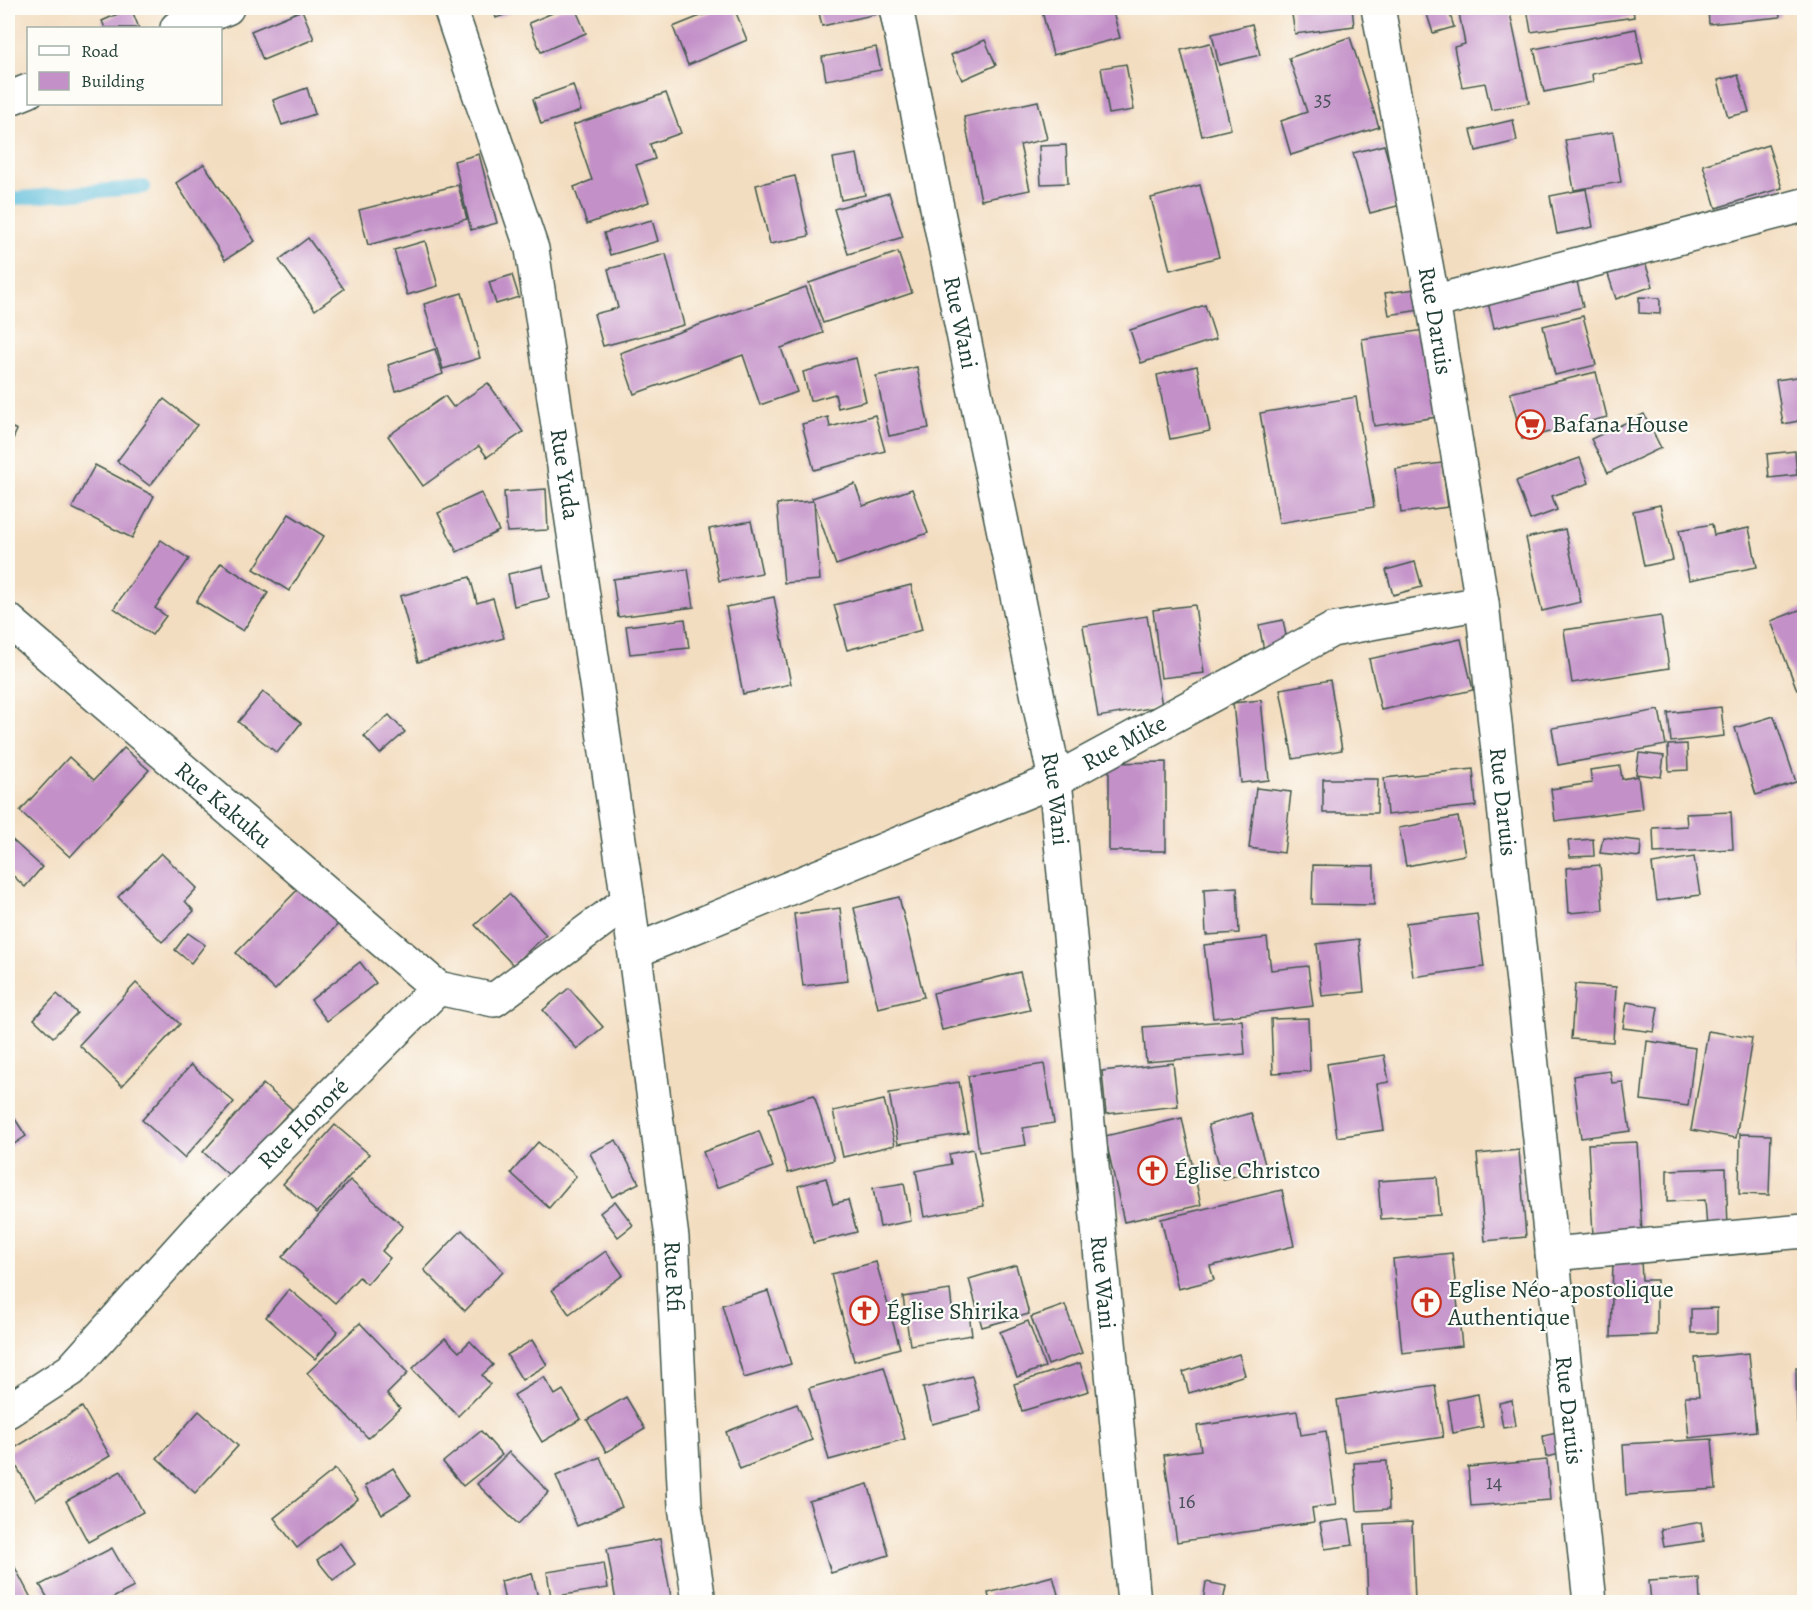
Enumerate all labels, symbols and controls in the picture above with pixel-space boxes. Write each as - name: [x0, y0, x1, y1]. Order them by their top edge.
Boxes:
- legend: [27, 27, 222, 105]
- text: Road: [81, 39, 119, 63]
- text: Building: [81, 69, 145, 93]
- house number: 35: [1314, 85, 1332, 113]
- street label: Rue Daruis: [1411, 264, 1461, 377]
- street label: Rue Wani: [936, 273, 986, 372]
- supermarket icon: Bafana House: [1515, 408, 1547, 440]
- place label: Bafana House: [1552, 408, 1688, 440]
- street label: Rue Yuda: [543, 426, 588, 523]
- street label: Rue Mike: [1076, 707, 1172, 778]
- street label: Rue Daruis: [1482, 746, 1525, 858]
- street label: Rue Wani: [1034, 749, 1077, 847]
- street label: Rue Kakuku: [168, 754, 279, 855]
- street label: Rue Honoré: [251, 1071, 356, 1176]
- church icon: Église Christco: [1137, 1154, 1169, 1186]
- place label: Église Christco: [1174, 1154, 1320, 1186]
- street label: Rue Wani: [1083, 1234, 1124, 1331]
- street label: Rue Rfi: [656, 1240, 692, 1313]
- place label: Eglise Néo-apostolique Authentique: [1447, 1273, 1674, 1333]
- church icon: Eglise Néo-apostolique Authentique: [1411, 1287, 1443, 1319]
- church icon: Église Shirika: [849, 1295, 881, 1327]
- place label: Église Shirika: [886, 1295, 1020, 1327]
- street label: Rue Daruis: [1547, 1354, 1591, 1466]
- house number: 14: [1486, 1468, 1502, 1496]
- house number: 16: [1179, 1487, 1196, 1515]

